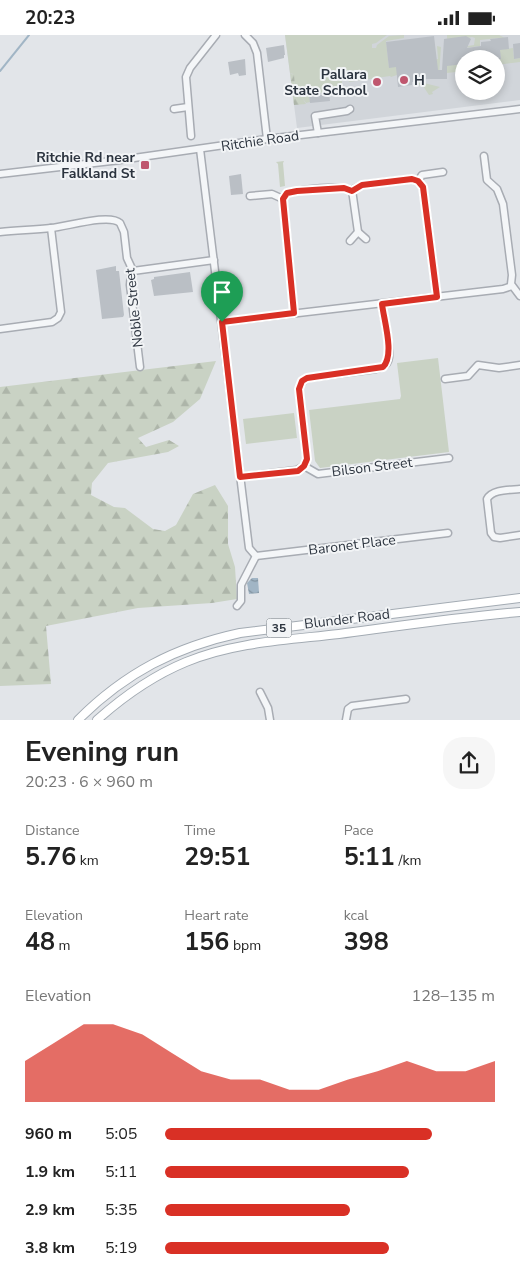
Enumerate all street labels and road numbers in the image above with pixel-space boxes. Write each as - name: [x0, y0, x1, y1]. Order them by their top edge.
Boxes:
- street label: Ritchie Road: [220, 126, 300, 156]
- street label: Noble Street: [120, 267, 148, 349]
- street label: Bilson Street: [331, 453, 413, 481]
- street label: Baronet Place: [307, 530, 397, 560]
- street label: Blunder Road: [303, 604, 391, 634]
- road number: 35: [266, 619, 292, 637]

